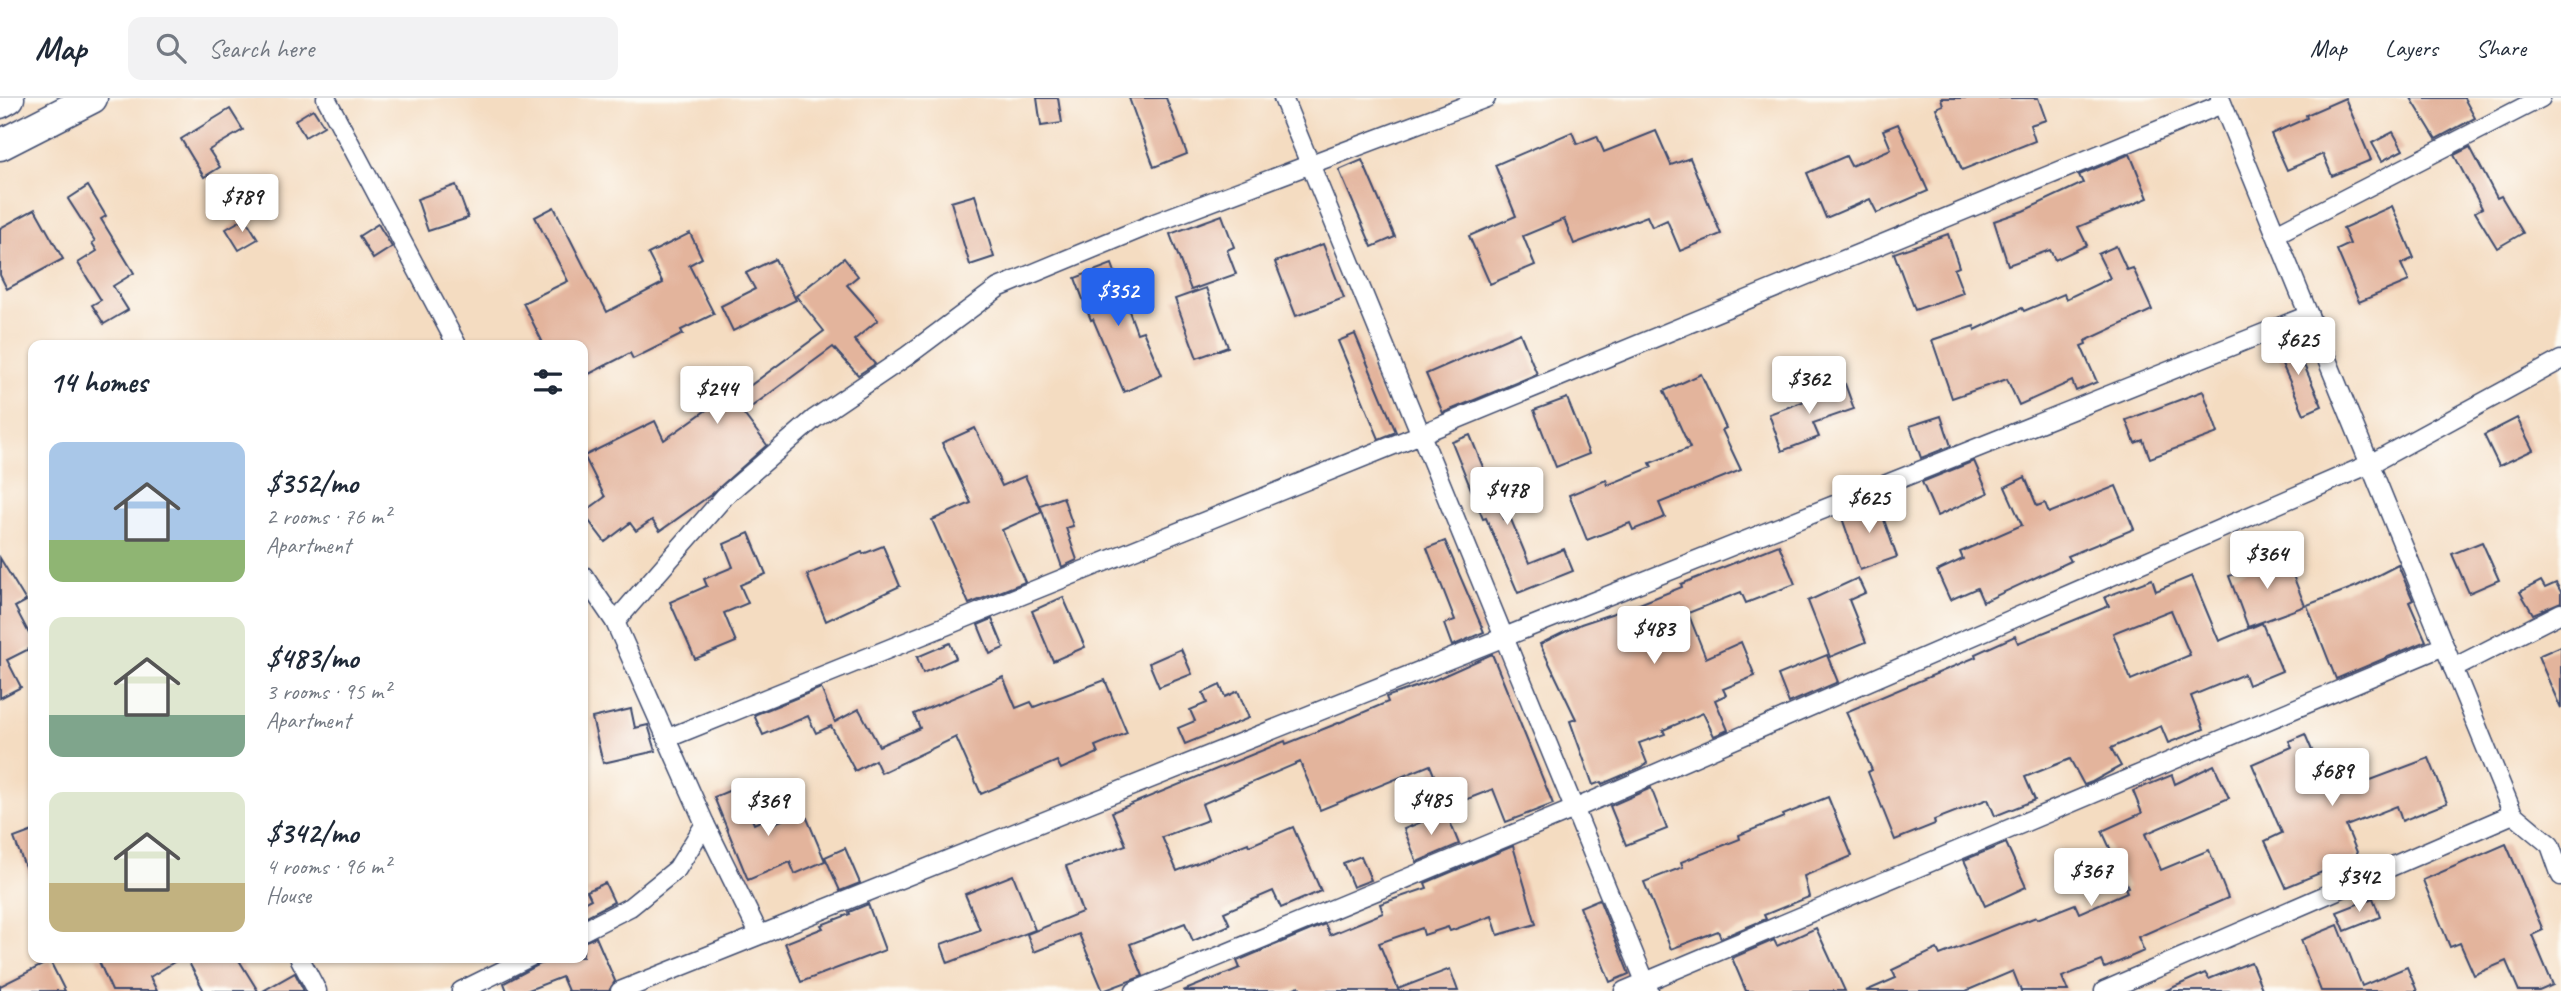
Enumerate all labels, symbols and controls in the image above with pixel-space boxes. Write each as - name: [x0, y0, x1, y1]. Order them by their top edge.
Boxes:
- search box: [128, 17, 618, 80]
- text: Map: [35, 27, 86, 69]
- icon: search: [152, 29, 190, 67]
- text: Search here: [208, 32, 314, 65]
- text: Map: [2310, 33, 2347, 63]
- text: Layers: [2385, 33, 2438, 63]
- text: Share: [2476, 33, 2526, 63]
- pin: $789: [201, 174, 283, 234]
- text: $789: [221, 182, 263, 211]
- pin: $352: [1077, 268, 1159, 328]
- text: $352: [1097, 276, 1139, 305]
- pin: $625: [2257, 317, 2339, 377]
- text: $625: [2277, 325, 2319, 354]
- pin: $362: [1768, 356, 1850, 416]
- text: 14 homes: [49, 363, 147, 401]
- icon: filters: [529, 363, 567, 401]
- text: $362: [1788, 364, 1830, 393]
- pin: $244: [676, 366, 758, 426]
- text: $244: [696, 374, 738, 403]
- text: $352/mo: [266, 464, 358, 502]
- pin: $478: [1466, 468, 1548, 527]
- icon: home: [105, 470, 189, 554]
- text: $478: [1486, 475, 1528, 504]
- pin: $625: [1828, 476, 1910, 535]
- text: $625: [1848, 483, 1890, 512]
- text: 2 rooms · 76 m²: [266, 502, 390, 531]
- text: Apartment: [266, 531, 351, 560]
- pin: $364: [2226, 532, 2308, 591]
- text: $364: [2246, 539, 2288, 568]
- pin: $483: [1613, 606, 1695, 666]
- text: $483: [1633, 614, 1675, 643]
- text: $483/mo: [266, 639, 358, 677]
- icon: home: [105, 645, 189, 729]
- text: 3 rooms · 95 m²: [266, 677, 390, 706]
- text: Apartment: [266, 706, 351, 735]
- pin: $689: [2291, 748, 2373, 808]
- text: $689: [2311, 756, 2353, 785]
- pin: $369: [727, 778, 809, 838]
- pin: $485: [1390, 778, 1472, 837]
- text: $485: [1410, 785, 1452, 814]
- text: $369: [747, 786, 789, 815]
- text: $342/mo: [266, 814, 358, 852]
- icon: home: [105, 820, 189, 904]
- pin: $367: [2050, 848, 2132, 908]
- text: 4 rooms · 96 m²: [266, 852, 390, 881]
- pin: $342: [2318, 854, 2400, 914]
- text: $367: [2070, 856, 2112, 885]
- text: $342: [2338, 862, 2380, 891]
- text: House: [266, 881, 311, 910]

